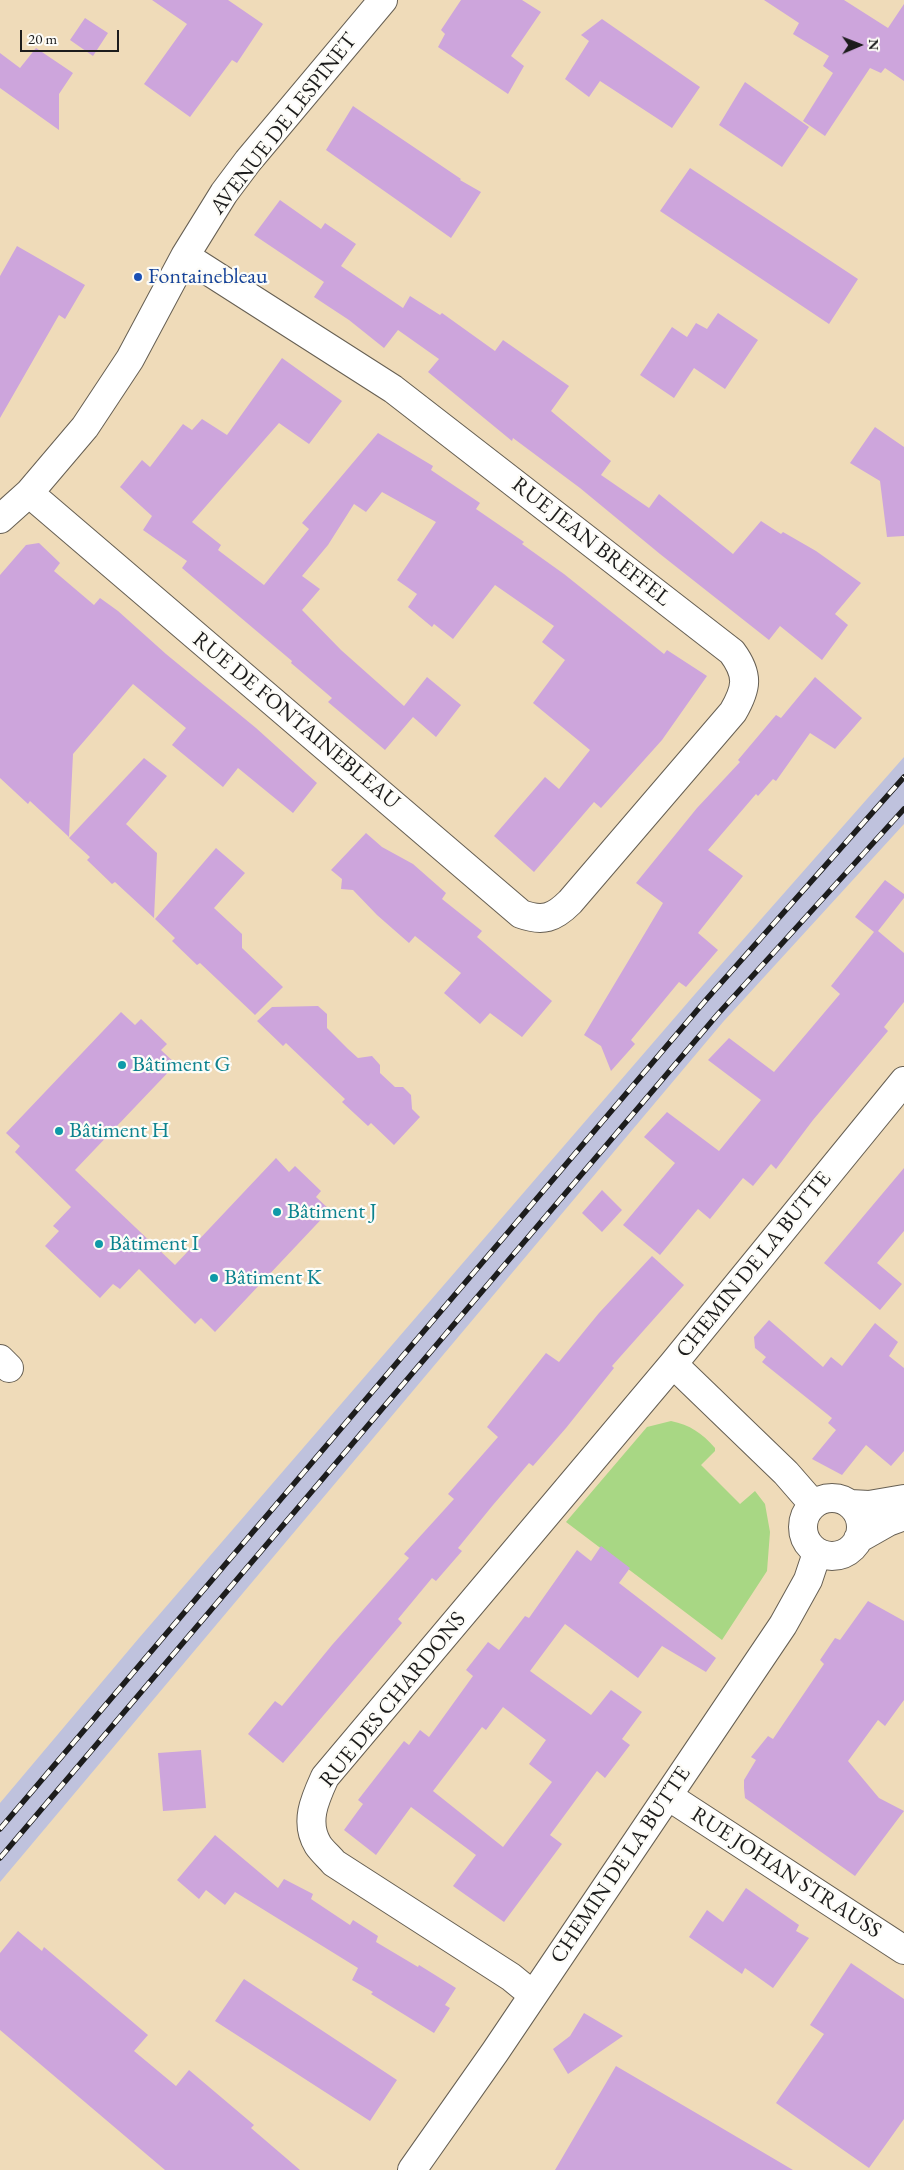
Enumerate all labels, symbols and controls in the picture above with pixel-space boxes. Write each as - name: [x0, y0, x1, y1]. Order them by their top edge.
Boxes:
- scale bar: [22, 20, 121, 52]
- north arrow: [834, 20, 884, 70]
- street label: AVENUE DE LESPINET: [205, 28, 363, 220]
- text: 20 m: [28, 29, 57, 48]
- text: N: [865, 39, 883, 51]
- place label: Fontainebleau: [148, 264, 268, 290]
- marker: Fontainebleau: [132, 271, 144, 283]
- street label: RUE JEAN BREFFEL: [506, 472, 676, 612]
- street label: RUE DE FONTAINEBLEAU: [187, 626, 405, 816]
- place label: Bâtiment G: [132, 1052, 231, 1078]
- marker: Bâtiment G: [116, 1059, 128, 1071]
- place label: Bâtiment H: [69, 1118, 169, 1144]
- marker: Bâtiment H: [53, 1125, 65, 1137]
- street label: CHEMIN DE LA BUTTE: [671, 1167, 837, 1363]
- place label: Bâtiment J: [287, 1199, 377, 1225]
- marker: Bâtiment J: [271, 1206, 283, 1218]
- place label: Bâtiment I: [109, 1231, 199, 1257]
- marker: Bâtiment I: [93, 1238, 105, 1250]
- place label: Bâtiment K: [224, 1265, 322, 1291]
- marker: Bâtiment K: [208, 1272, 220, 1284]
- street label: RUE DES CHARDONS: [314, 1607, 472, 1793]
- street label: CHEMIN DE LA BUTTE: [545, 1762, 697, 1968]
- street label: RUE JOHAN STRAUSS: [686, 1802, 886, 1944]

